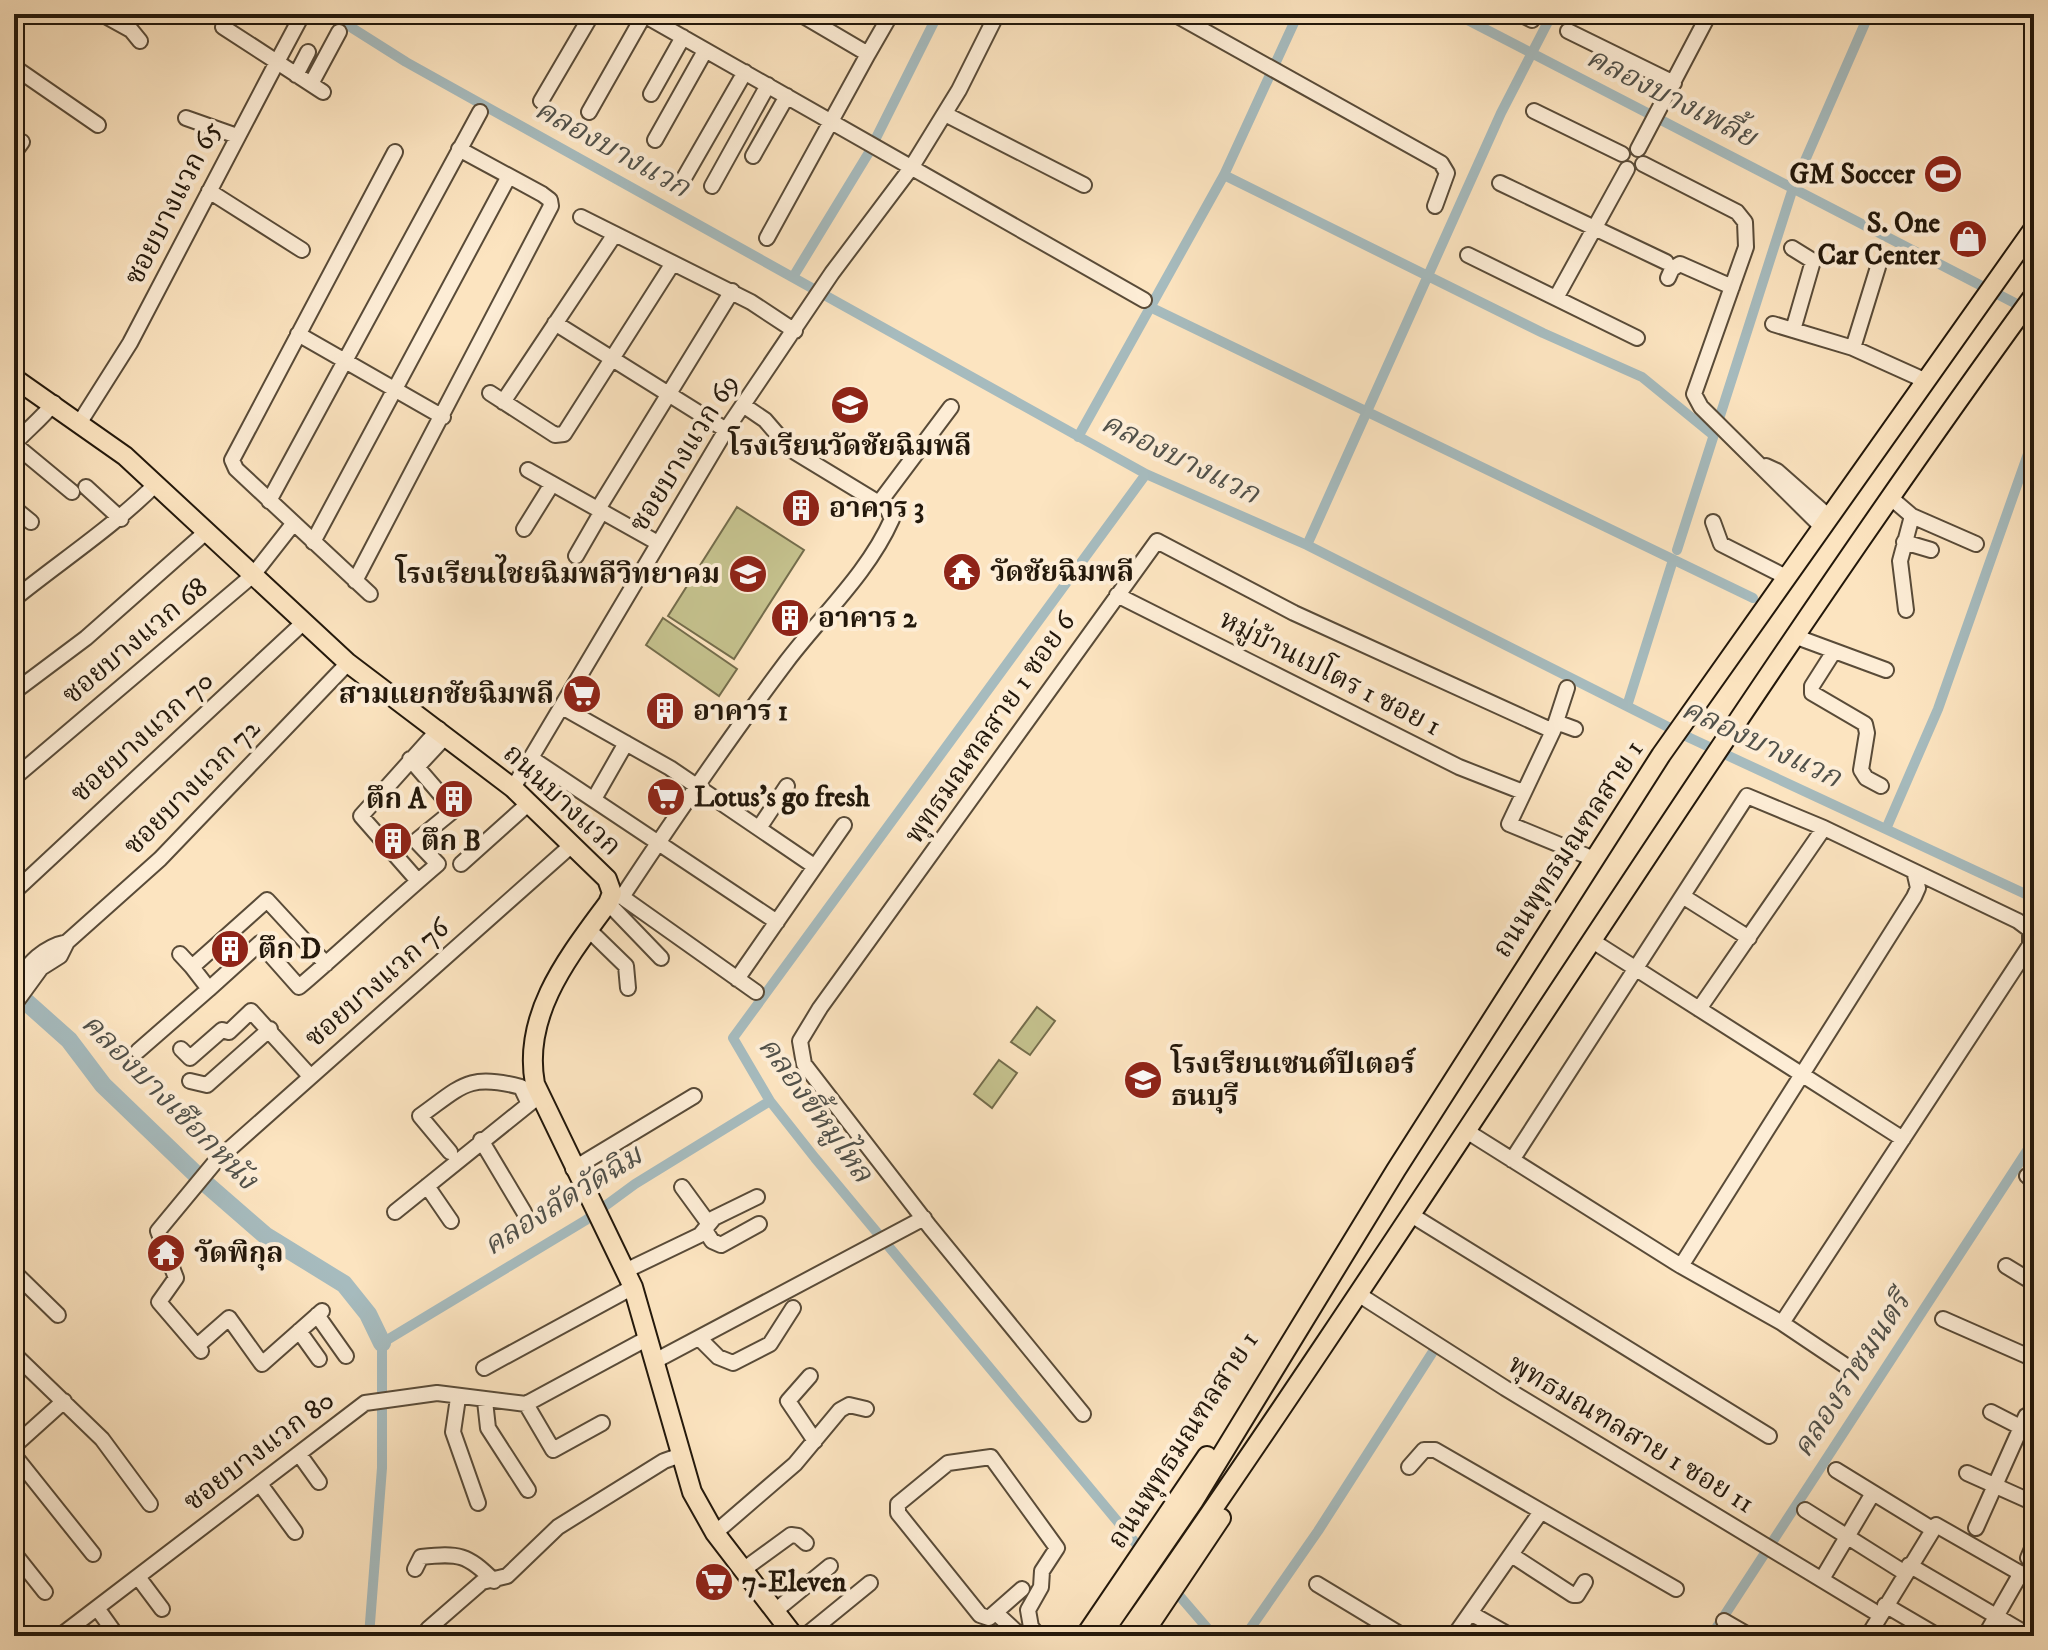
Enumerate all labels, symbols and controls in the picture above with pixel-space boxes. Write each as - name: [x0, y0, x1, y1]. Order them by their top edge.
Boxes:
- water label: คลองบางเพลี้ย: [1580, 35, 1766, 158]
- water label: คลองบางแวก: [528, 91, 696, 207]
- street label: ซอยบางแวก 65: [117, 115, 229, 291]
- sports icon: GM Soccer: [1922, 153, 1964, 195]
- place label: GM Soccer: [1789, 157, 1916, 192]
- place label: S. One Car Center: [1817, 206, 1941, 273]
- shop icon: S. One Car Center: [1947, 218, 1989, 260]
- street label: ซอยบางแวก 69: [622, 368, 746, 538]
- school or university icon: โรงเรียนวัดชัยฉิมพลี: [829, 384, 871, 426]
- water label: คลองบางแวก: [1095, 405, 1266, 513]
- place label: โรงเรียนวัดชัยฉิมพลี: [727, 426, 972, 464]
- building icon: อาคาร 3: [780, 487, 822, 529]
- place label: อาคาร 3: [829, 491, 924, 526]
- temple icon: วัดชัยฉิมพลี: [941, 551, 983, 593]
- school or university icon: โรงเรียนไชยฉิมพลีวิทยาคม: [727, 553, 769, 595]
- place label: โรงเรียนไชยฉิมพลีวิทยาคม: [395, 554, 720, 592]
- place label: วัดชัยฉิมพลี: [990, 555, 1134, 590]
- street label: ซอยบางแวก 68: [55, 570, 215, 712]
- building icon: อาคาร 2: [769, 597, 811, 639]
- street label: หมู่บ้านเปโตร 1 ซอย 1: [1213, 599, 1448, 744]
- place label: อาคาร 2: [818, 601, 917, 636]
- street label: พุทธมณฑลสาย 1 ซอย 6: [897, 604, 1084, 851]
- street label: ซอยบางแวก 70: [63, 663, 221, 811]
- supermarket icon: สามแยกชัยฉิมพลี: [561, 673, 603, 715]
- place label: สามแยกชัยฉิมพลี: [339, 677, 554, 712]
- building icon: อาคาร 1: [644, 690, 686, 732]
- water label: คลองบางแวก: [1676, 691, 1847, 797]
- place label: อาคาร 1: [693, 694, 788, 729]
- street label: ซอยบางแวก 72: [116, 711, 268, 863]
- street label: ถนนพุทธมณฑลสาย 1: [1485, 734, 1651, 964]
- street label: ถนนบางแวก: [496, 736, 628, 864]
- supermarket icon: Lotus's go fresh: [645, 776, 687, 818]
- building icon: ตึก A: [433, 778, 475, 820]
- place label: Lotus's go fresh: [694, 780, 870, 815]
- place label: ตึก A: [366, 782, 427, 817]
- building icon: ตึก B: [372, 820, 414, 862]
- place label: ตึก B: [421, 824, 481, 859]
- street label: ซอยบางแวก 76: [297, 910, 458, 1055]
- building icon: ตึก D: [209, 928, 251, 970]
- place label: ตึก D: [258, 932, 321, 967]
- water label: คลองบางเชือกหนัง: [73, 1006, 266, 1199]
- water label: คลองขี้หมูไหล: [749, 1027, 885, 1191]
- place label: โรงเรียนเซนต์ปีเตอร์ ธนบุรี: [1170, 1044, 1417, 1114]
- school or university icon: โรงเรียนเซนต์ปีเตอร์ ธนบุรี: [1122, 1059, 1164, 1101]
- water label: คลองลัดวัดฉิม: [477, 1137, 651, 1265]
- temple icon: วัดพิกุล: [145, 1232, 187, 1274]
- place label: วัดพิกุล: [194, 1236, 284, 1271]
- water label: คลองราชมนตรี: [1785, 1281, 1922, 1465]
- street label: ถนนพุทธมณฑลสาย 1: [1100, 1325, 1266, 1555]
- street label: พุทธมณฑลสาย 1 ซอย 11: [1502, 1347, 1760, 1521]
- street label: ซอยบางแวก 80: [177, 1383, 341, 1519]
- supermarket icon: 7-Eleven: [693, 1561, 735, 1603]
- place label: 7-Eleven: [742, 1565, 847, 1600]

